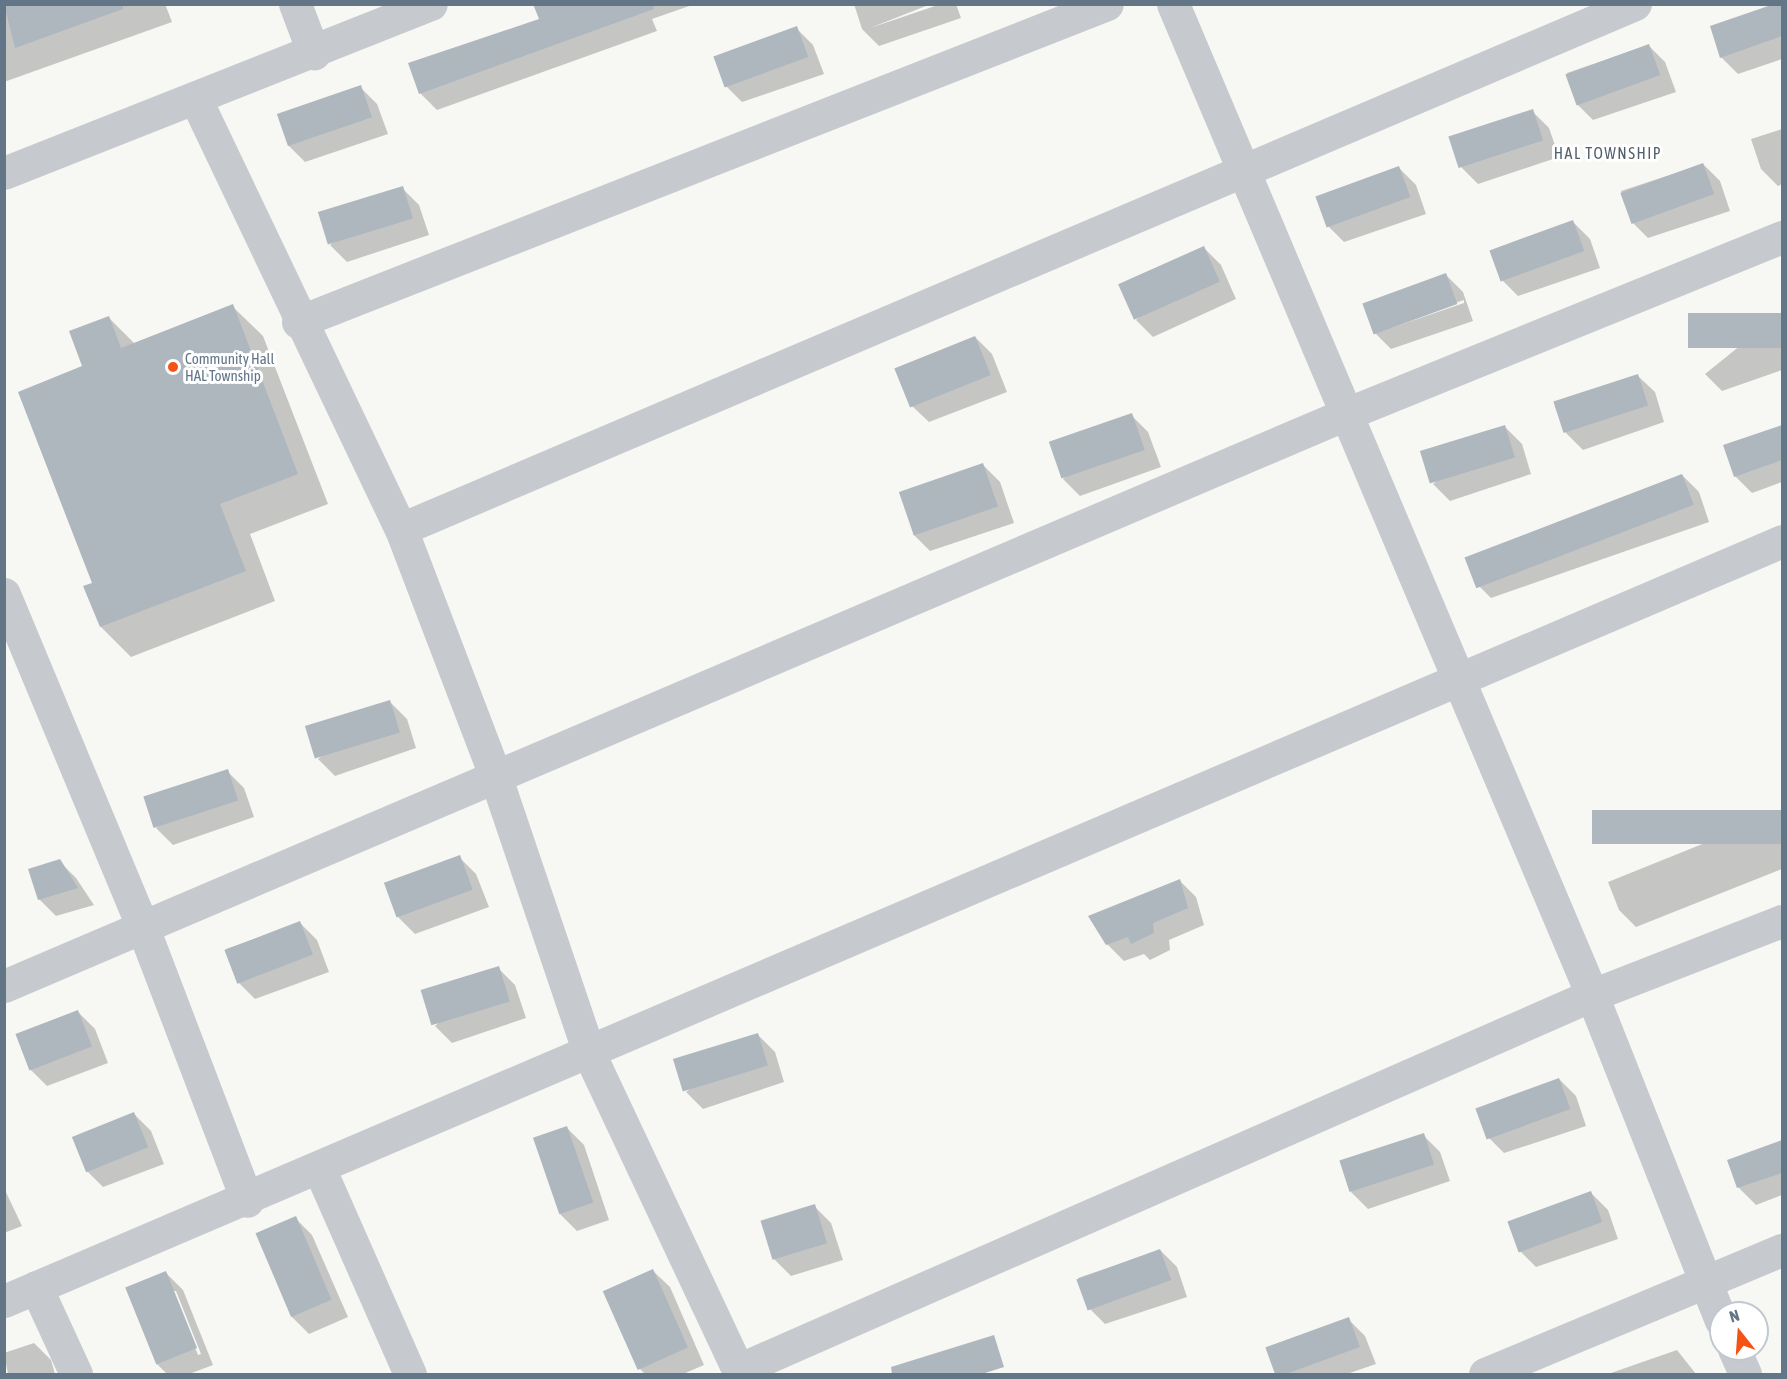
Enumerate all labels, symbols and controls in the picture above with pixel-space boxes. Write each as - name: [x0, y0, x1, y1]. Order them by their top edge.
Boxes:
- district label: HAL TOWNSHIP: [1554, 143, 1662, 163]
- place label: Community Hall HAL Township: [185, 349, 275, 384]
- marker: Community Hall HAL Township: [166, 360, 180, 374]
- north arrow: [1709, 1301, 1769, 1361]
- text: N: [1727, 1306, 1741, 1326]

